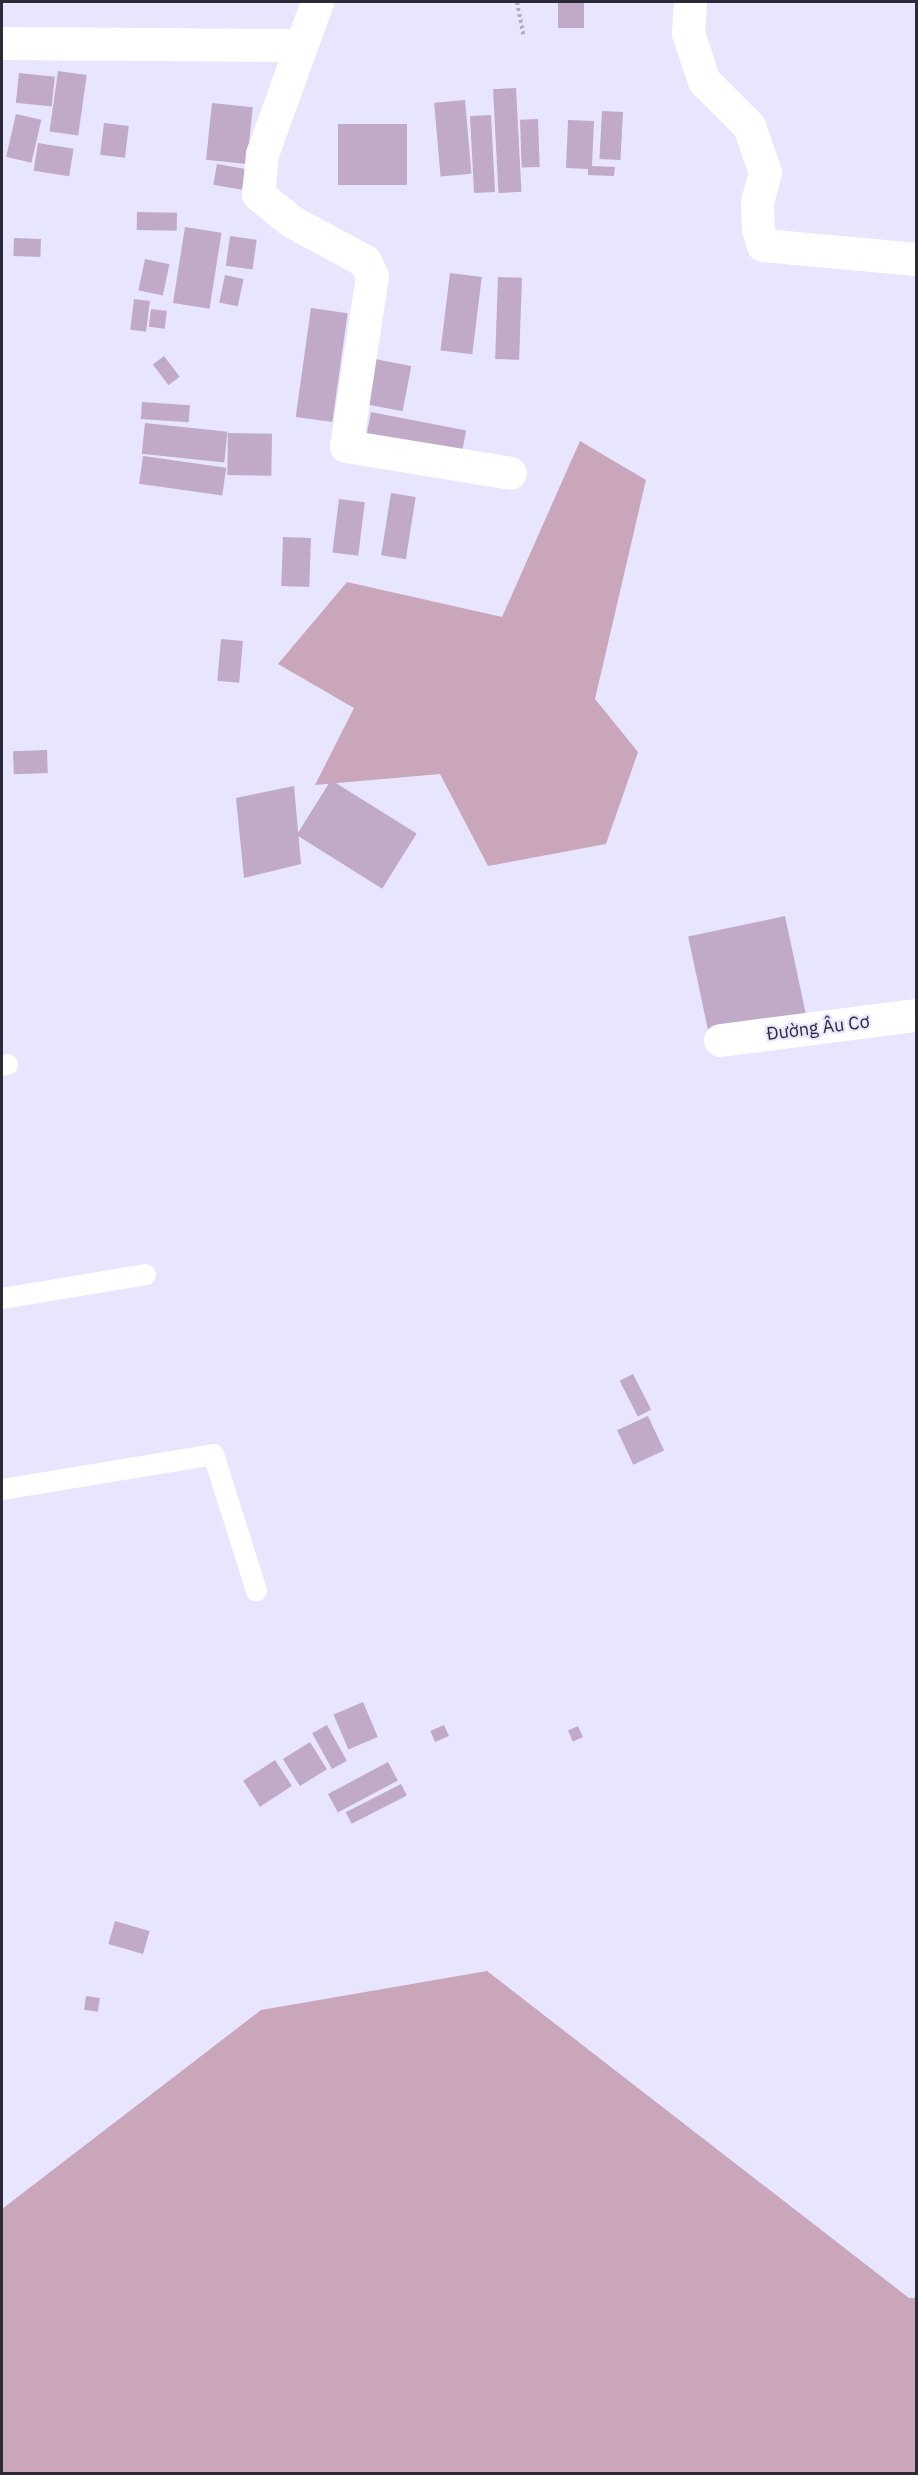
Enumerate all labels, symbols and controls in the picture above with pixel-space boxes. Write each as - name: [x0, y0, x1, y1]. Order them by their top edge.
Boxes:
- street label: Đường Âu Cơ: [765, 1011, 871, 1045]

